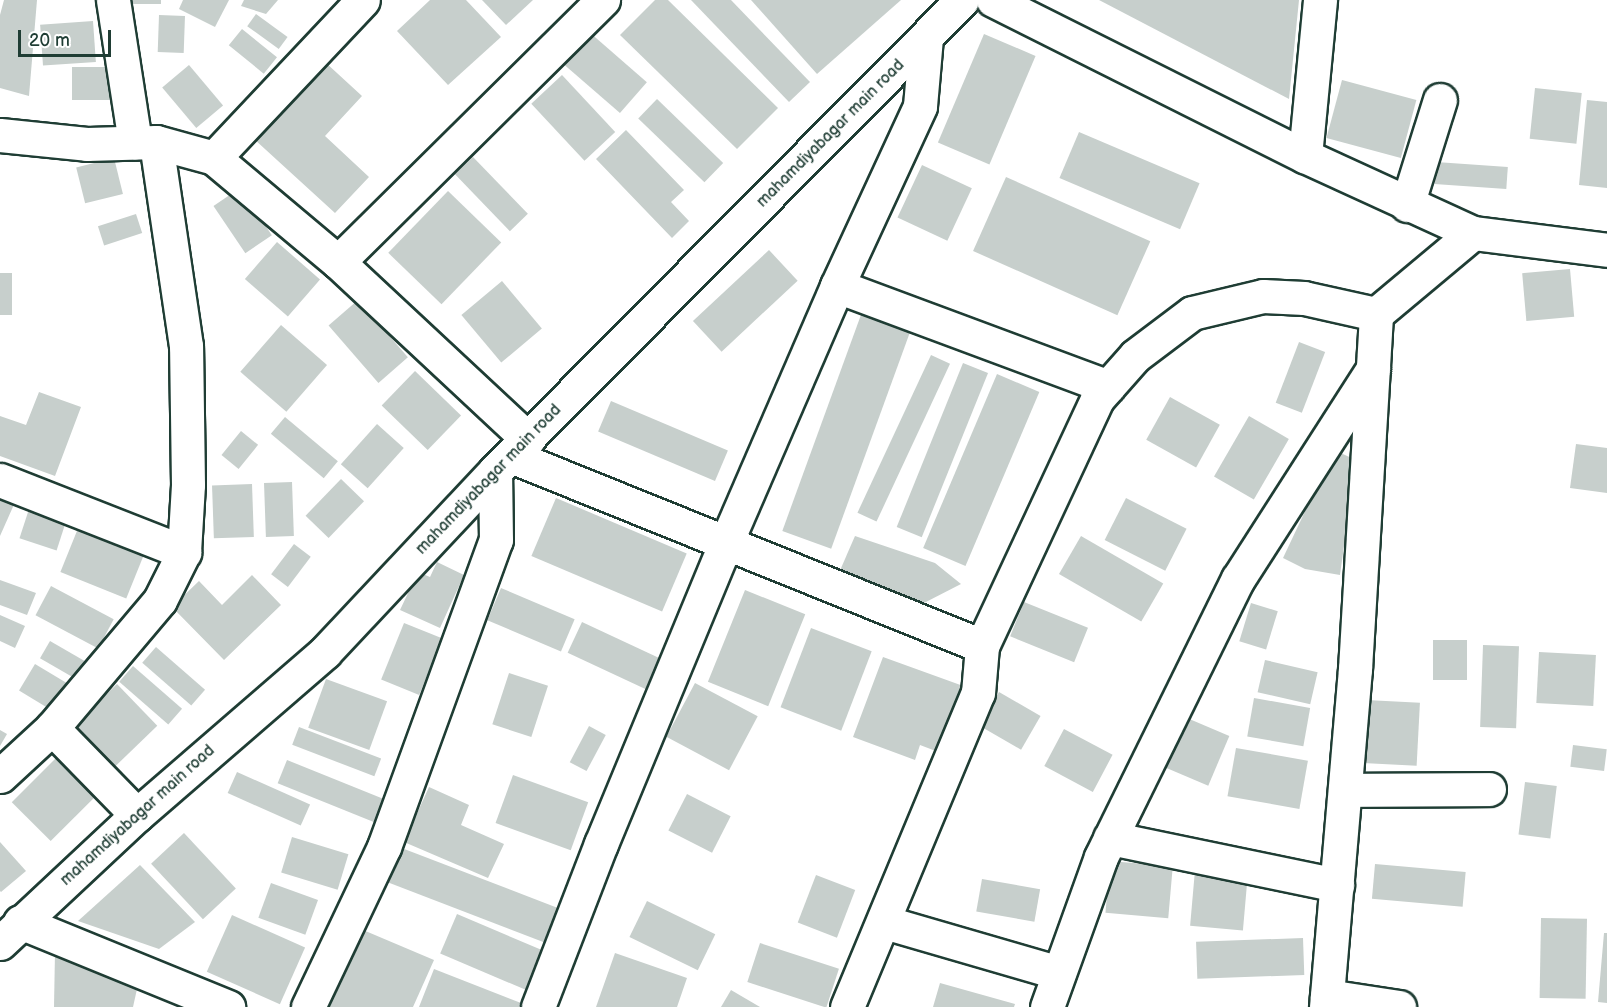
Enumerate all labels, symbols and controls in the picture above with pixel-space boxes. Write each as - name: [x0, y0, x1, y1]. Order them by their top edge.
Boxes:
- scale bar: [21, 18, 114, 56]
- text: 20 m: [29, 30, 70, 51]
- street label: mahamdiyabagar main road: [753, 56, 909, 212]
- street label: mahamdiyabagar main road: [412, 401, 566, 559]
- street label: mahamdiyabagar main road: [57, 742, 219, 890]

